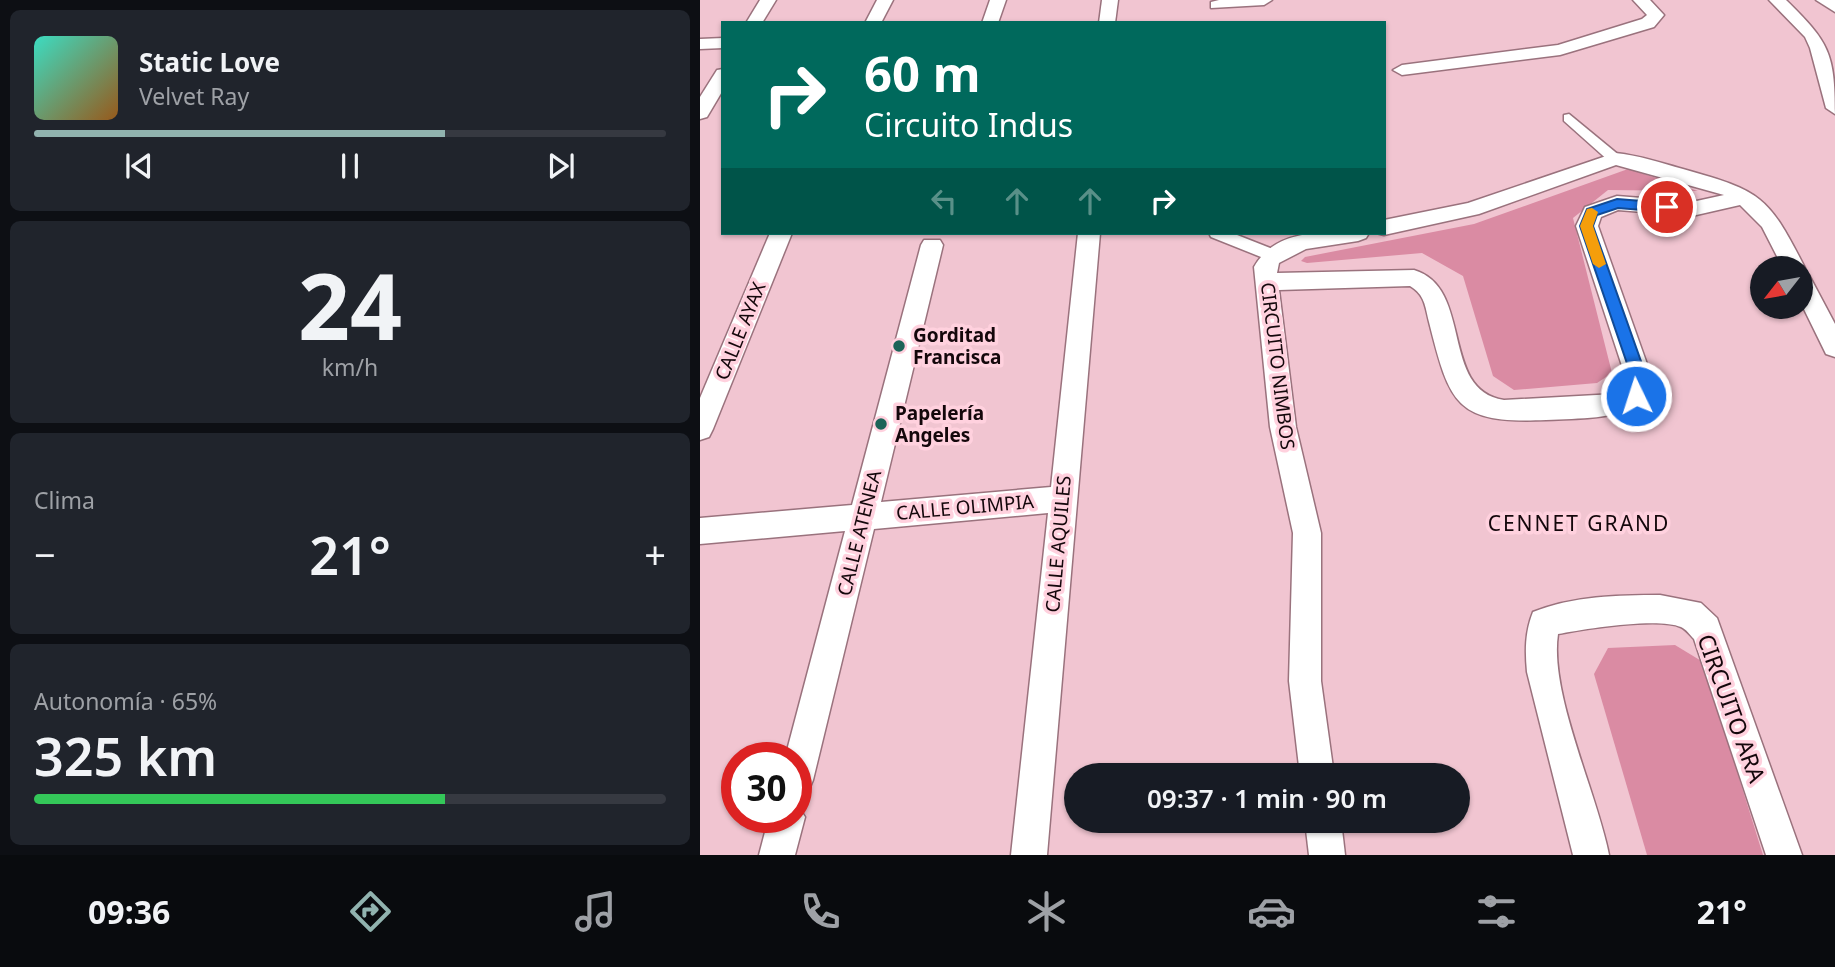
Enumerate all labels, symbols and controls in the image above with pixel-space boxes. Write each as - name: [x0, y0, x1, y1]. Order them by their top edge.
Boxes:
- text: 60 m: [864, 40, 981, 106]
- text: Static Love: [139, 44, 280, 80]
- icon: right: [749, 49, 840, 140]
- text: Velvet Ray: [139, 80, 249, 112]
- text: Circuito Indus: [864, 103, 1073, 146]
- icon: previous: [120, 147, 158, 185]
- icon: pause: [331, 147, 369, 185]
- icon: next: [542, 147, 580, 185]
- pin: [1637, 177, 1697, 237]
- icon: left: [925, 182, 963, 220]
- icon: ahead: [998, 182, 1036, 220]
- icon: ahead: [1071, 182, 1109, 220]
- icon: right: [1144, 182, 1182, 220]
- icon: arrive: [1648, 188, 1686, 226]
- text: 24: [298, 243, 402, 367]
- north arrow: [1750, 256, 1813, 318]
- map controls: [1750, 256, 1813, 319]
- street label: CALLE AYAX: [709, 277, 772, 384]
- street label: CIRCUITO NIMBOS: [1255, 281, 1301, 451]
- place label: Gorditad Francisca: [913, 322, 1001, 370]
- marker: Gorditad Francisca: [891, 338, 907, 354]
- text: km/h: [322, 351, 378, 383]
- position arrow: [1599, 359, 1673, 433]
- place label: Papelería Angeles: [895, 400, 984, 448]
- marker: Papelería Angeles: [873, 416, 889, 432]
- street label: CALLE ATENEA: [831, 467, 887, 599]
- street label: CALLE AQUILES: [1039, 474, 1077, 614]
- text: Clima: [34, 484, 95, 516]
- street label: CALLE OLIMPIA: [895, 488, 1036, 526]
- district label: CENNET GRAND: [1488, 509, 1670, 537]
- text: 21°: [309, 519, 391, 590]
- text: −: [34, 528, 56, 580]
- text: +: [644, 528, 666, 580]
- street label: CIRCUITO ARA: [1690, 629, 1774, 787]
- text: Autonomía · 65%: [34, 685, 217, 717]
- text: 325 km: [34, 720, 217, 791]
- speed limit sign: 30: [721, 742, 812, 833]
- text: 09:37 · 1 min · 90 m: [1147, 780, 1387, 816]
- icon: directions: [346, 887, 395, 936]
- icon: music: [571, 887, 620, 936]
- icon: phone: [796, 887, 845, 936]
- icon: climate: [1022, 887, 1071, 936]
- icon: car: [1247, 887, 1296, 936]
- icon: filters: [1472, 887, 1521, 936]
- text: 09:36: [88, 890, 170, 933]
- text: 21°: [1697, 890, 1747, 933]

